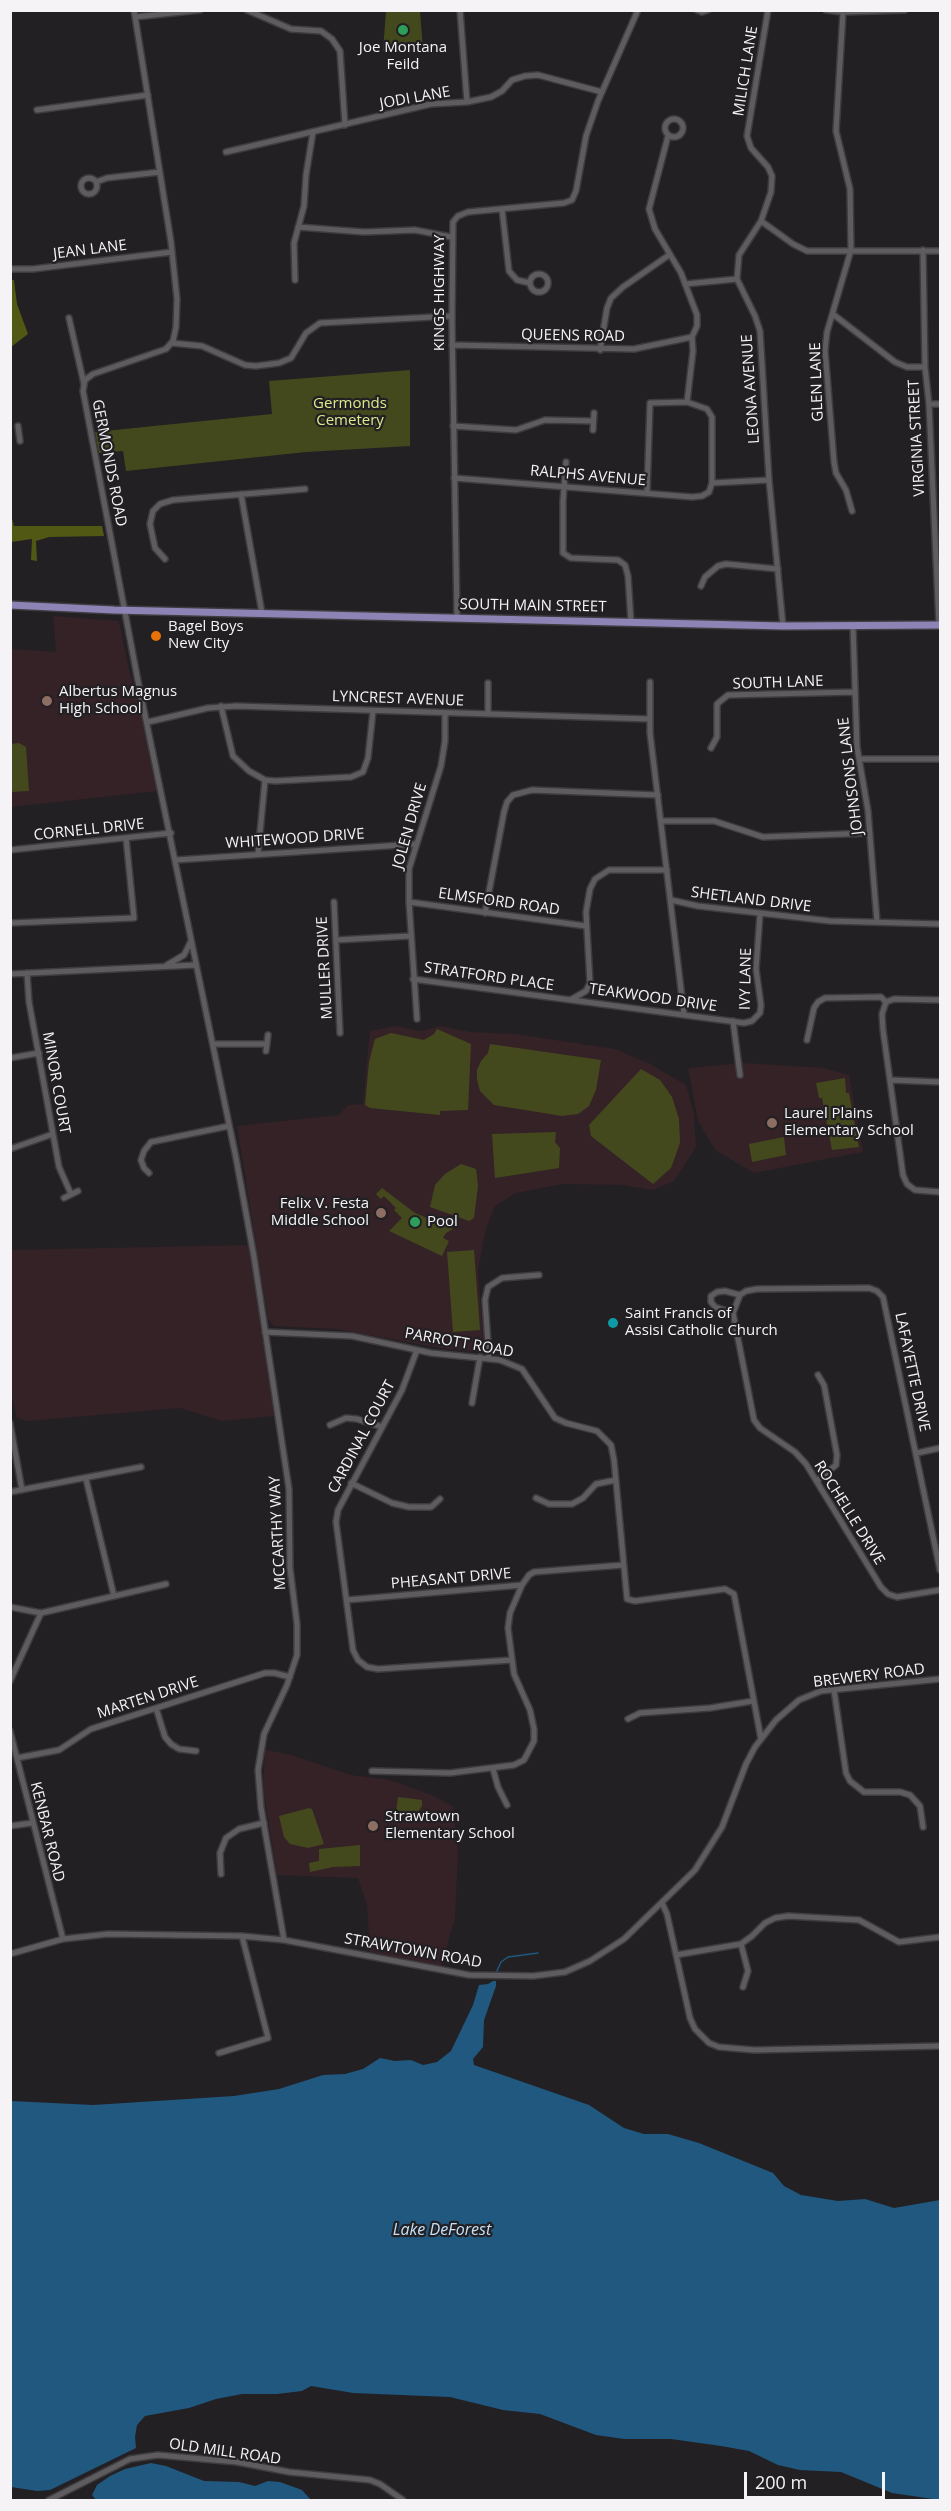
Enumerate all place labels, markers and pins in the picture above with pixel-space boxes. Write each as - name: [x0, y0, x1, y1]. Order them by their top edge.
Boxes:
- marker: Joe Montana Feild: [396, 23, 410, 37]
- place label: Joe Montana Feild: [359, 39, 447, 74]
- place label: Bagel Boys New City: [168, 618, 244, 653]
- marker: Bagel Boys New City: [149, 629, 163, 643]
- place label: Albertus Magnus High School: [59, 683, 177, 718]
- marker: Albertus Magnus High School: [40, 694, 54, 708]
- place label: Laurel Plains Elementary School: [784, 1105, 914, 1140]
- marker: Laurel Plains Elementary School: [765, 1116, 779, 1130]
- place label: Felix V. Festa Middle School: [271, 1195, 369, 1230]
- marker: Felix V. Festa Middle School: [374, 1206, 388, 1220]
- place label: Pool: [427, 1213, 458, 1231]
- marker: Pool: [408, 1215, 422, 1229]
- place label: Saint Francis of Assisi Catholic Church: [625, 1305, 778, 1340]
- marker: Saint Francis of Assisi Catholic Church: [606, 1316, 620, 1330]
- place label: Strawtown Elementary School: [385, 1808, 515, 1843]
- marker: Strawtown Elementary School: [366, 1819, 380, 1833]

